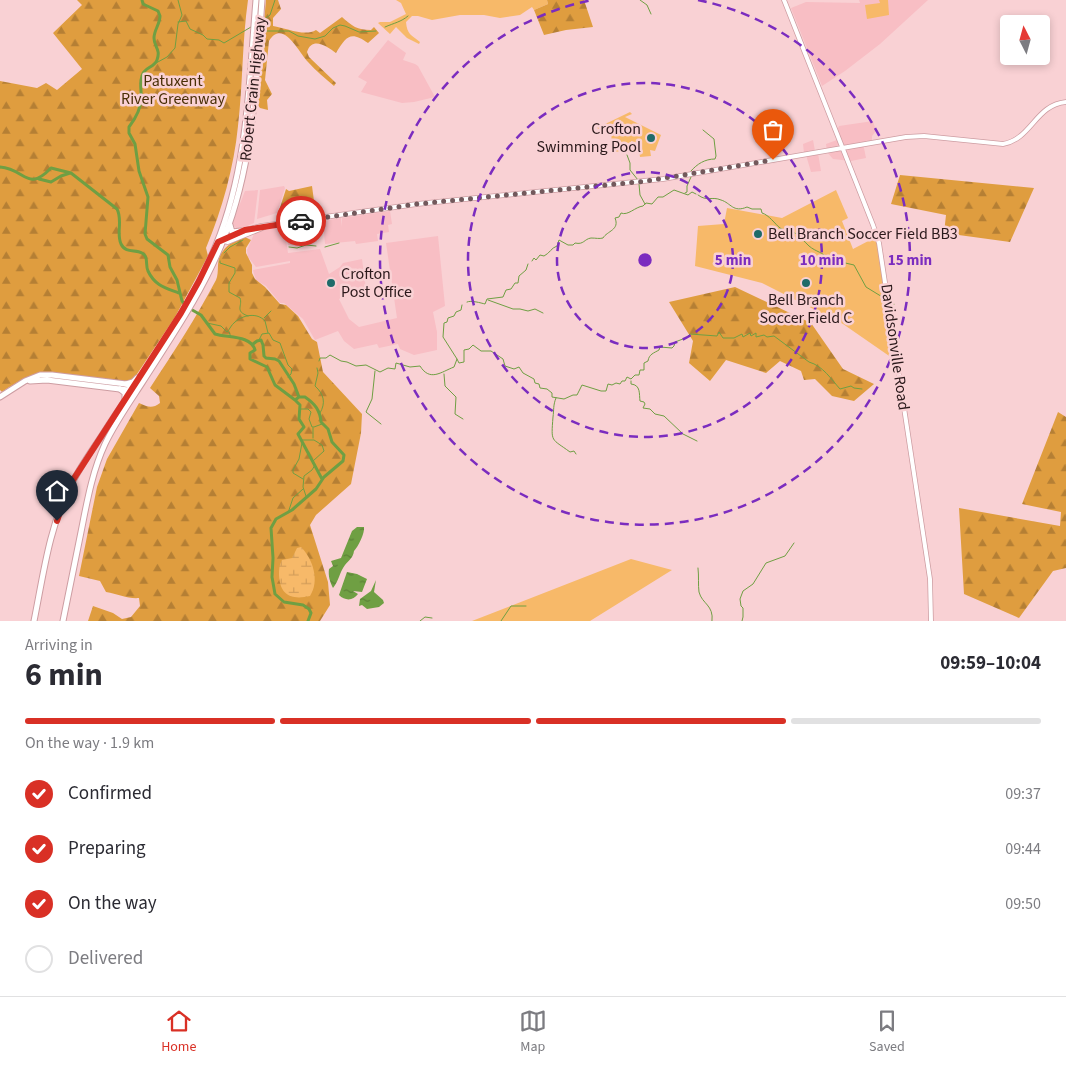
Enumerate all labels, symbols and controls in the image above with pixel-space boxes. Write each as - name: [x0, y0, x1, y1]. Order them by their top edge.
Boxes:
- street label: Robert Crain Highway: [234, 15, 272, 162]
- north arrow: [1000, 15, 1050, 65]
- map controls: [1000, 15, 1050, 65]
- park label: Patuxent River Greenway: [121, 70, 225, 110]
- pin: [752, 109, 794, 160]
- icon: bag: [759, 116, 787, 144]
- place label: Crofton Swimming Pool: [536, 118, 641, 158]
- marker: Crofton Swimming Pool: [645, 132, 657, 144]
- courier: [276, 196, 326, 246]
- icon: car: [287, 207, 315, 235]
- place label: Bell Branch Soccer Field BB3: [768, 223, 958, 245]
- marker: Bell Branch Soccer Field BB3: [752, 228, 764, 240]
- text: 5 min: [715, 250, 751, 271]
- text: 10 min: [800, 250, 844, 271]
- text: 15 min: [888, 250, 932, 271]
- centre of rings: [636, 251, 654, 269]
- place label: Crofton Post Office: [341, 263, 412, 303]
- marker: Crofton Post Office: [325, 277, 337, 289]
- marker: Bell Branch Soccer Field C: [800, 277, 812, 289]
- street label: Davidsonville Road: [875, 282, 915, 412]
- place label: Bell Branch Soccer Field C: [760, 289, 852, 329]
- pin: [36, 470, 78, 521]
- icon: home: [43, 477, 71, 505]
- text: Arriving in: [25, 634, 93, 656]
- text: 09:59–10:04: [940, 650, 1041, 677]
- text: 6 min: [25, 652, 103, 698]
- text: On the way · 1.9 km: [25, 732, 154, 754]
- icon: check: [25, 780, 53, 808]
- text: Confirmed: [68, 780, 152, 807]
- text: 09:37: [1005, 783, 1041, 805]
- icon: check: [25, 835, 53, 863]
- text: Preparing: [68, 835, 146, 862]
- text: 09:44: [1005, 838, 1041, 860]
- icon: check: [25, 890, 53, 918]
- text: On the way: [68, 890, 157, 917]
- text: 09:50: [1005, 893, 1041, 915]
- text: Delivered: [68, 945, 143, 972]
- tab: Home: [161, 1007, 196, 1057]
- tab: Map: [519, 1007, 547, 1057]
- tab: Saved: [869, 1007, 905, 1057]

